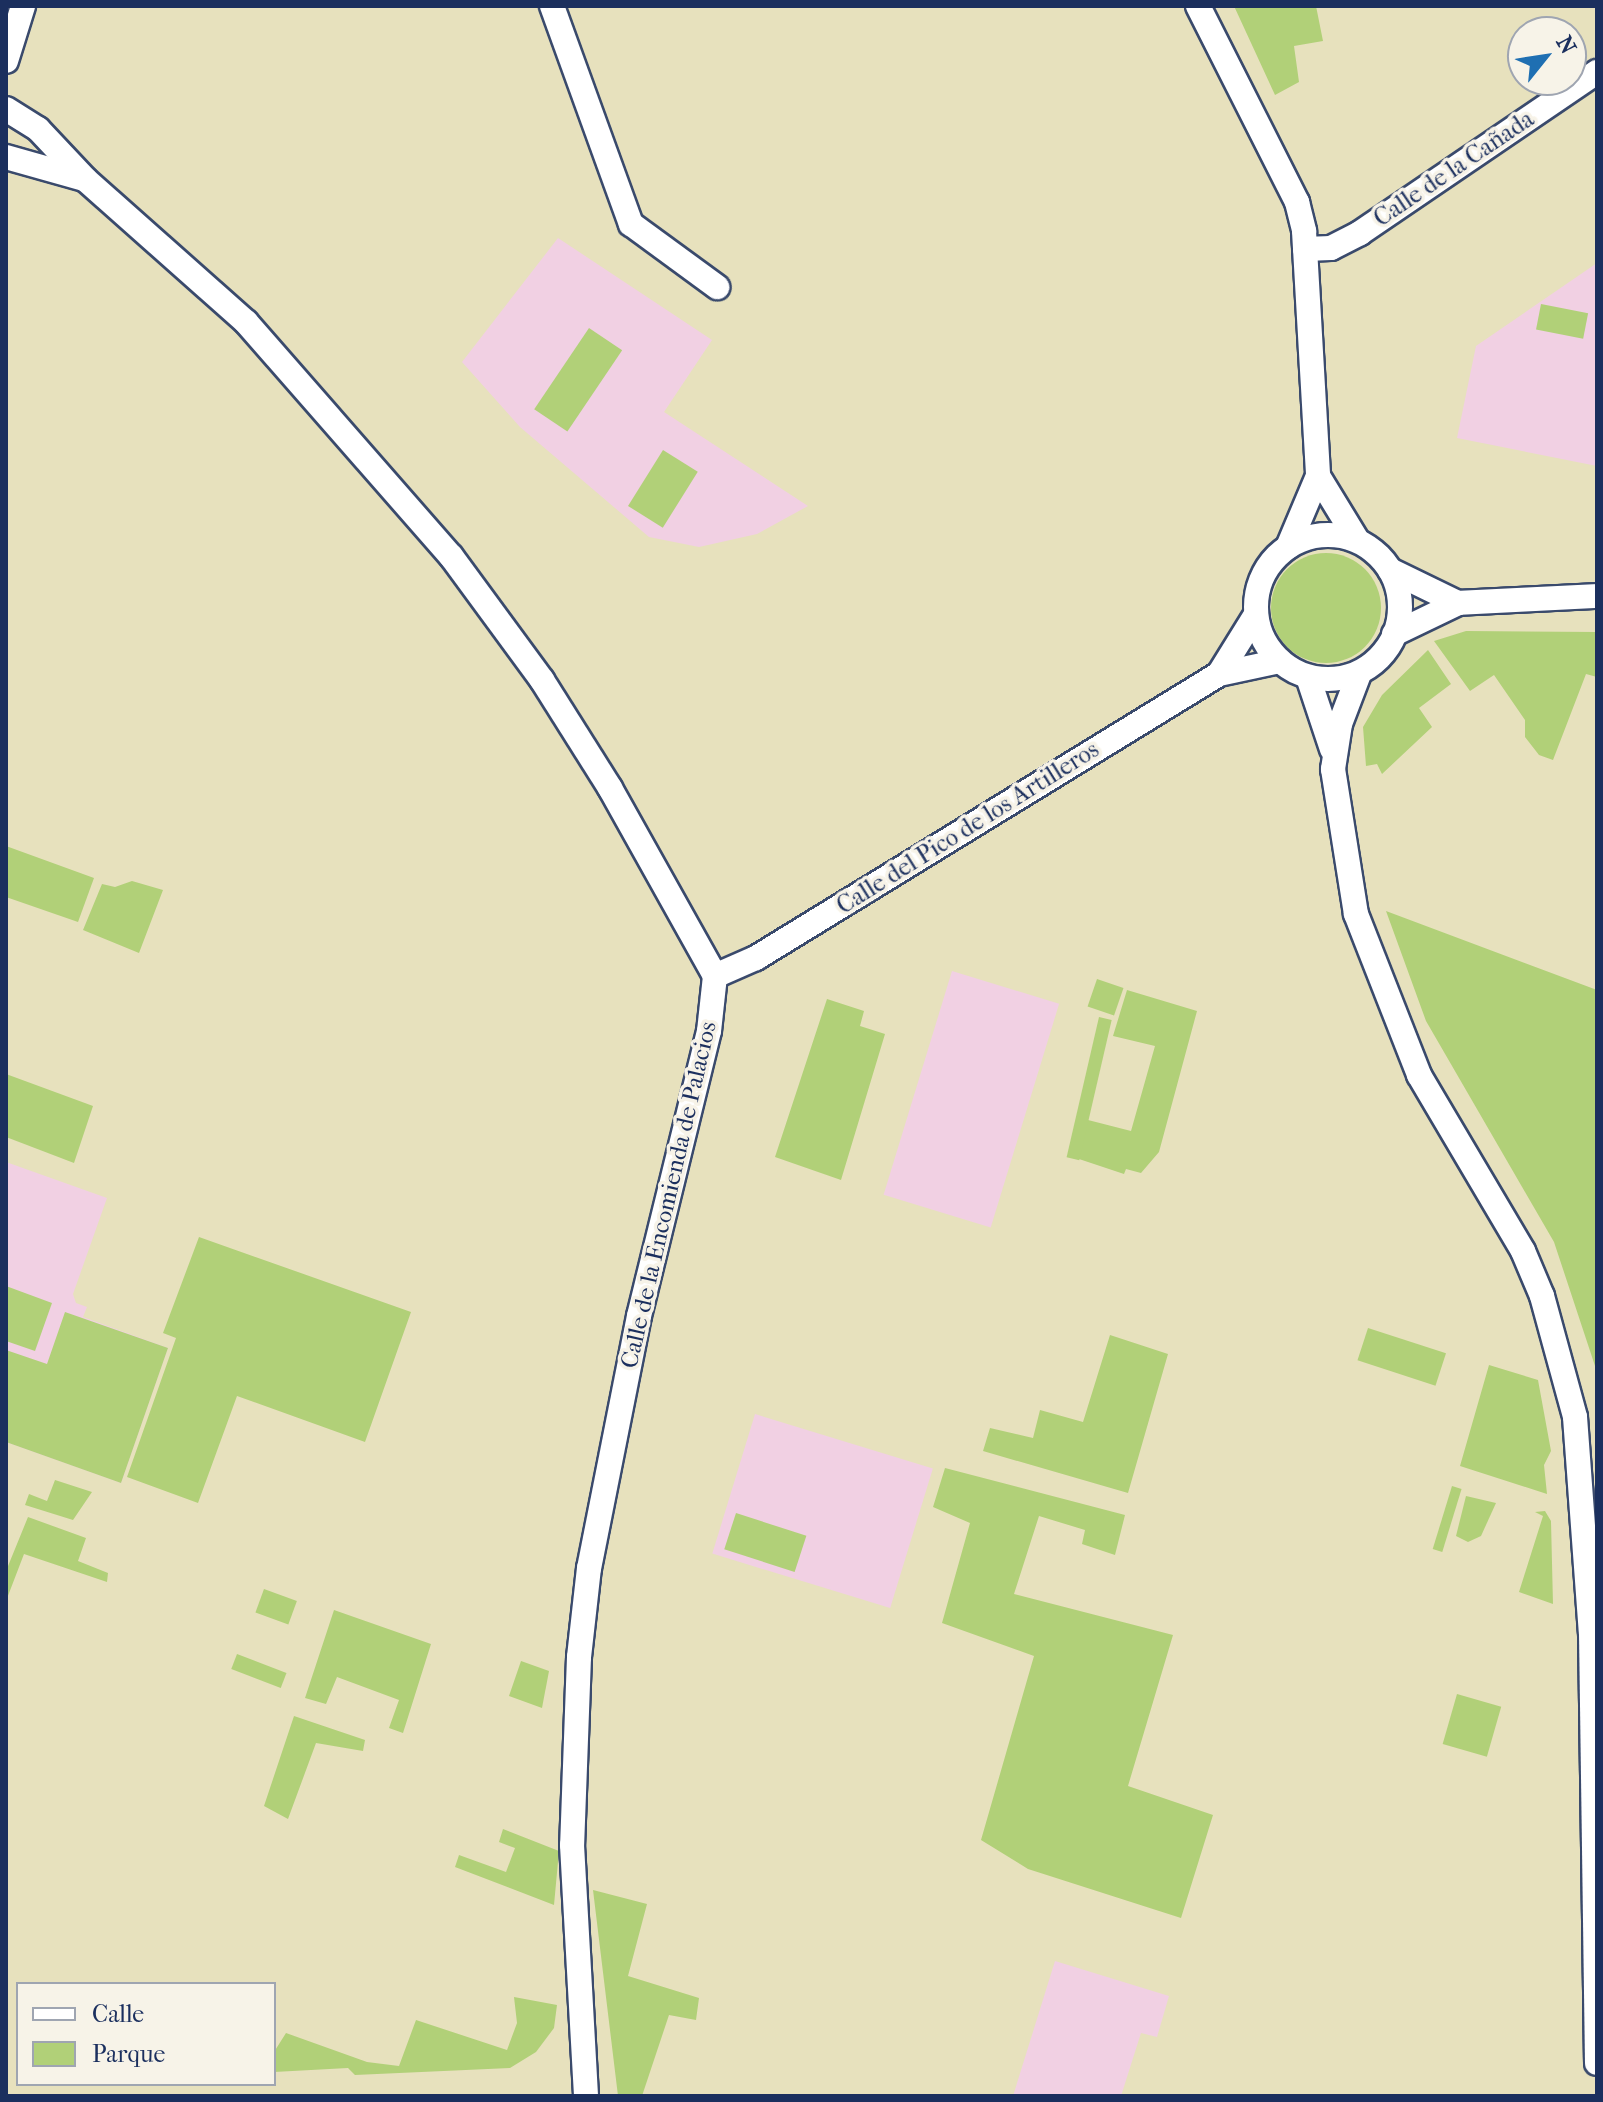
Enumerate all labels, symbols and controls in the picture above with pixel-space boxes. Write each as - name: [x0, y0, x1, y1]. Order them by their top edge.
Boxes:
- north arrow: [1507, 16, 1587, 96]
- text: N: [1551, 31, 1581, 59]
- street label: Calle de la Cañada: [1369, 105, 1539, 233]
- street label: Calle del Pico de los Artilleros: [832, 735, 1104, 921]
- street label: Calle de la Encomienda de Palacios: [615, 1019, 723, 1371]
- legend: [16, 1982, 276, 2086]
- text: Calle: [92, 2000, 144, 2028]
- text: Parque: [92, 2040, 165, 2068]

